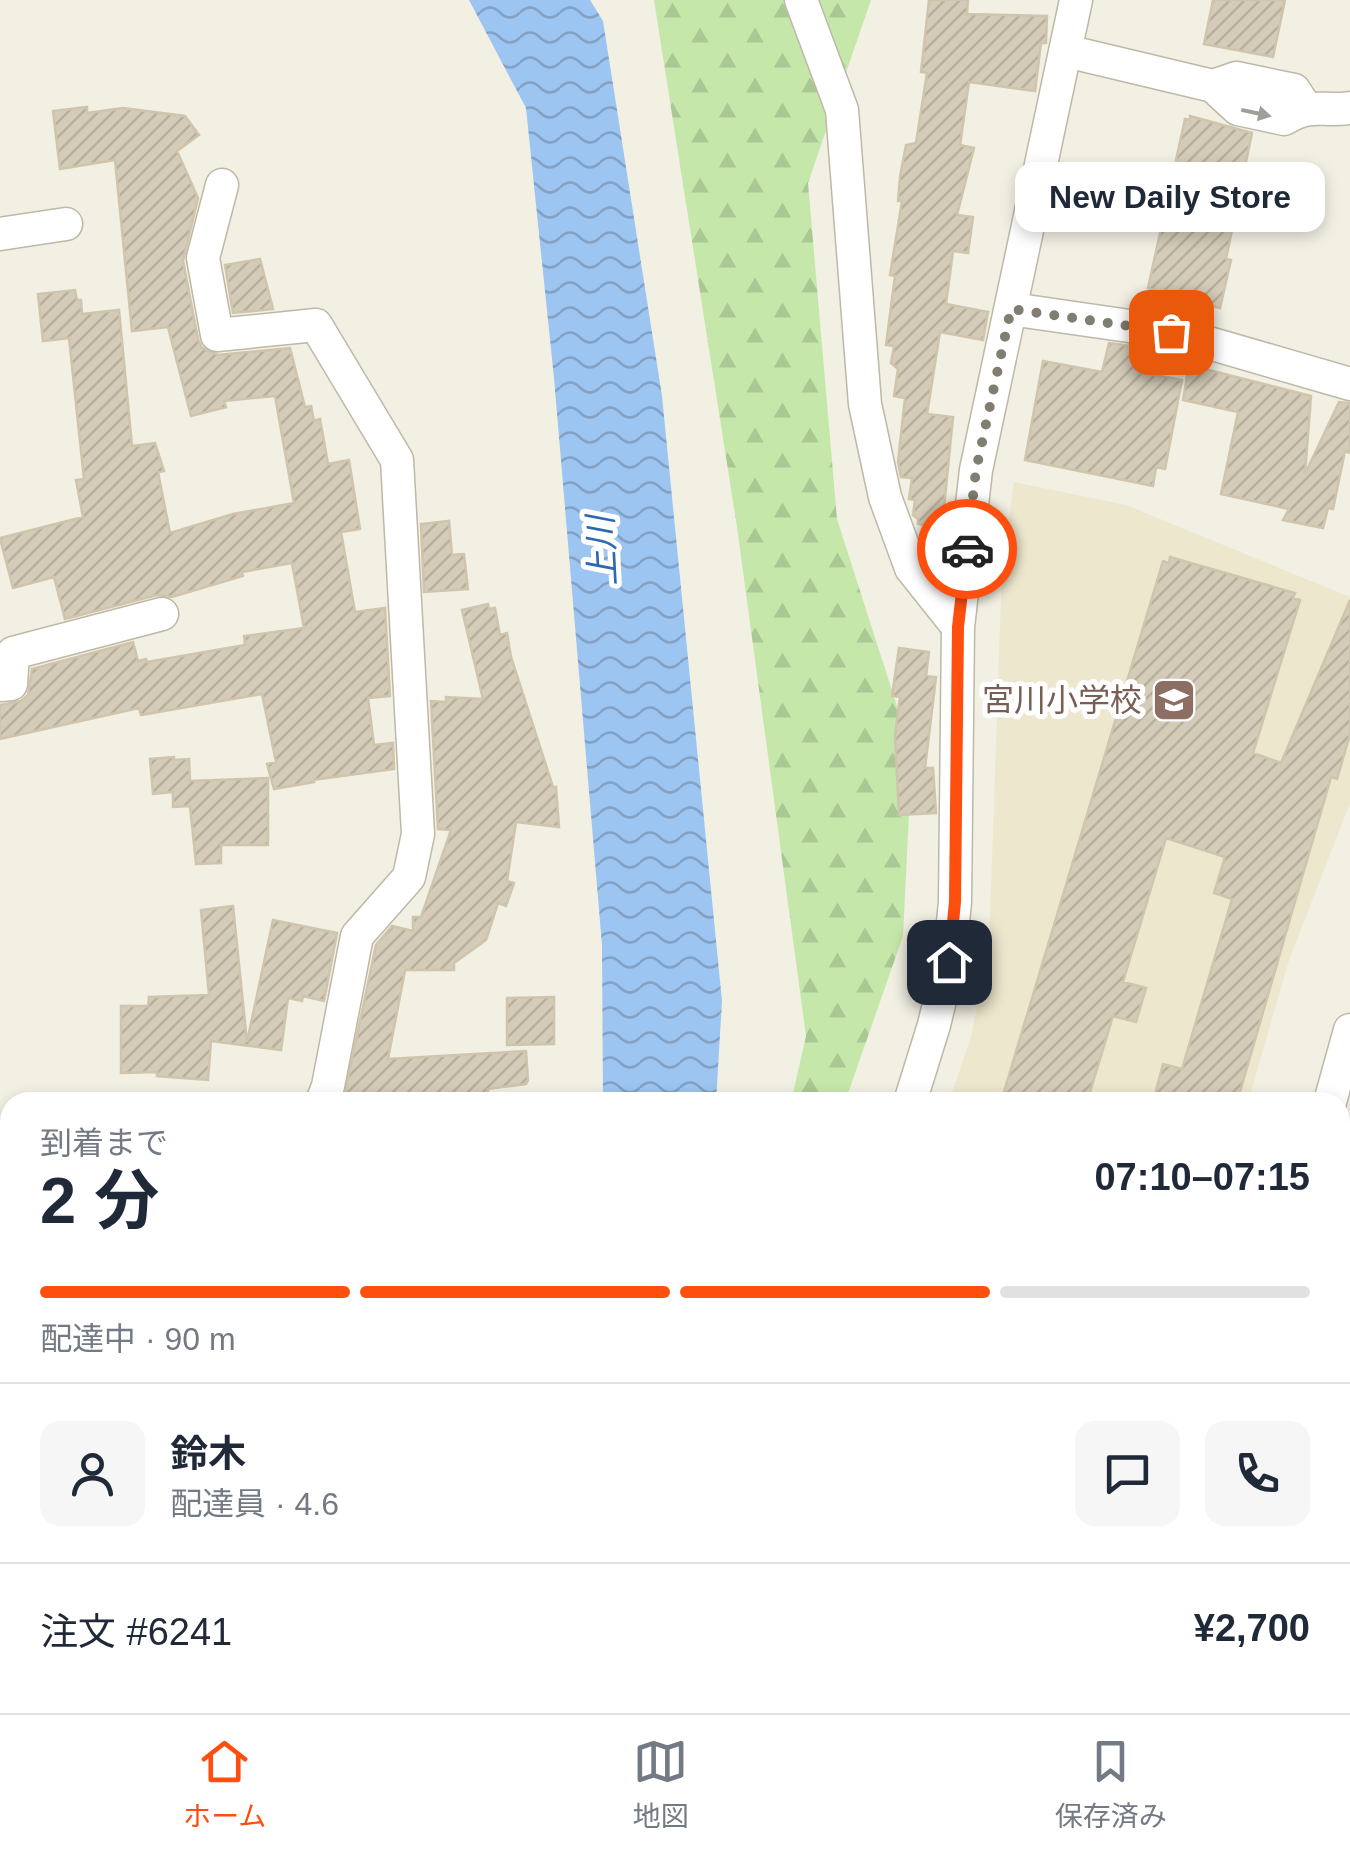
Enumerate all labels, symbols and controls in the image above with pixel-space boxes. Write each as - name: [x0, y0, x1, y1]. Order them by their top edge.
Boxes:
- one-way arrow: [1241, 106, 1272, 121]
- callout: New Daily Store: [1016, 162, 1326, 232]
- text: New Daily Store: [1049, 179, 1291, 215]
- pin: [1129, 290, 1214, 375]
- icon: bag: [1144, 305, 1199, 360]
- courier: [917, 499, 1017, 599]
- water label: 上川: [580, 511, 623, 587]
- icon: car: [940, 522, 995, 577]
- school or university icon: 宮川小学校: [1151, 677, 1197, 723]
- place label: 宮川小学校: [982, 682, 1142, 718]
- pin: [907, 920, 992, 1005]
- icon: home: [922, 935, 977, 990]
- text: 到着まで: [40, 1125, 168, 1161]
- text: 07:10–07:15: [1094, 1156, 1310, 1198]
- text: 2 分: [40, 1164, 159, 1237]
- text: 配達中 · 90 m: [40, 1321, 236, 1357]
- button: person: [40, 1421, 145, 1526]
- button: chat: [1075, 1421, 1180, 1526]
- button: phone: [1205, 1421, 1310, 1526]
- text: 鈴木: [170, 1433, 246, 1475]
- text: 配達員 · 4.6: [170, 1486, 339, 1522]
- text: ¥2,700: [1194, 1607, 1310, 1649]
- text: 注文 #6241: [40, 1611, 232, 1653]
- tab: ホーム: [183, 1734, 266, 1834]
- tab: 地図: [633, 1734, 689, 1834]
- tab: 保存済み: [1055, 1734, 1167, 1834]

